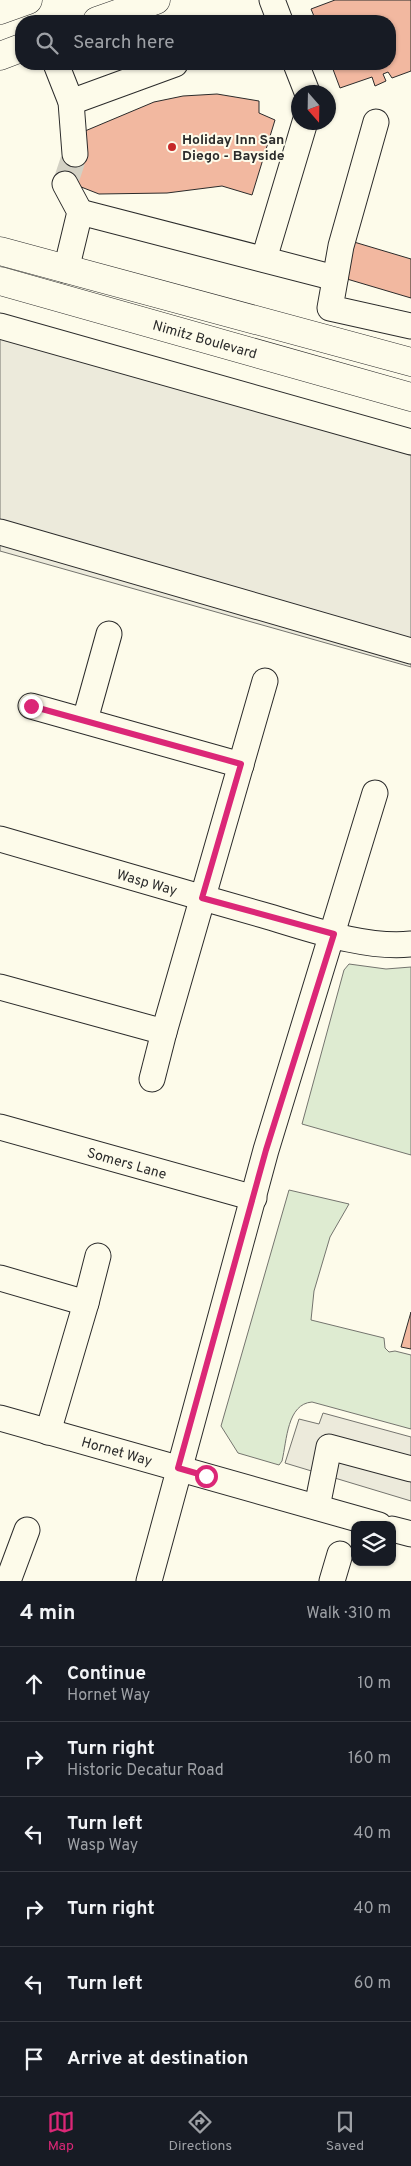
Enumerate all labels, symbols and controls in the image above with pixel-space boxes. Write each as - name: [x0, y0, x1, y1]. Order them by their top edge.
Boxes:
- search box: [15, 15, 396, 70]
- icon: search: [33, 29, 61, 57]
- text: Search here: [73, 31, 175, 55]
- north arrow: [291, 85, 336, 130]
- place label: Holiday Inn San Diego - Bayside: [182, 132, 285, 165]
- marker: Holiday Inn San Diego - Bayside: [166, 141, 178, 153]
- street label: Nimitz Boulevard: [150, 317, 259, 363]
- route end: [20, 695, 43, 718]
- street label: Wasp Way: [114, 867, 179, 900]
- street label: Somers Lane: [85, 1145, 168, 1184]
- street label: Hornet Way: [79, 1434, 154, 1471]
- route start: [195, 1465, 218, 1488]
- map controls: [351, 1521, 396, 1566]
- button: layers: [351, 1521, 396, 1566]
- text: 4 min: [20, 1600, 76, 1627]
- text: Walk · 310 m: [306, 1604, 391, 1624]
- text: Continue: [67, 1662, 146, 1686]
- icon: ahead: [20, 1670, 48, 1698]
- text: 10 m: [357, 1674, 391, 1694]
- text: Hornet Way: [67, 1686, 150, 1706]
- text: Turn right: [67, 1737, 155, 1761]
- icon: right: [20, 1745, 48, 1773]
- text: 160 m: [348, 1749, 391, 1769]
- text: Historic Decatur Road: [67, 1761, 224, 1781]
- text: Turn left: [67, 1812, 143, 1836]
- icon: left: [20, 1820, 48, 1848]
- text: 40 m: [353, 1824, 391, 1844]
- text: Wasp Way: [67, 1836, 138, 1856]
- icon: right: [20, 1895, 48, 1923]
- text: Turn right: [67, 1897, 155, 1921]
- text: 40 m: [353, 1899, 391, 1919]
- icon: left: [20, 1970, 48, 1998]
- text: Turn left: [67, 1972, 143, 1996]
- text: 60 m: [354, 1974, 391, 1994]
- icon: arrive: [20, 2045, 48, 2073]
- text: Arrive at destination: [67, 2047, 248, 2071]
- tab: Map: [47, 2108, 75, 2155]
- tab: Directions: [168, 2108, 232, 2155]
- tab: Saved: [326, 2108, 364, 2155]

